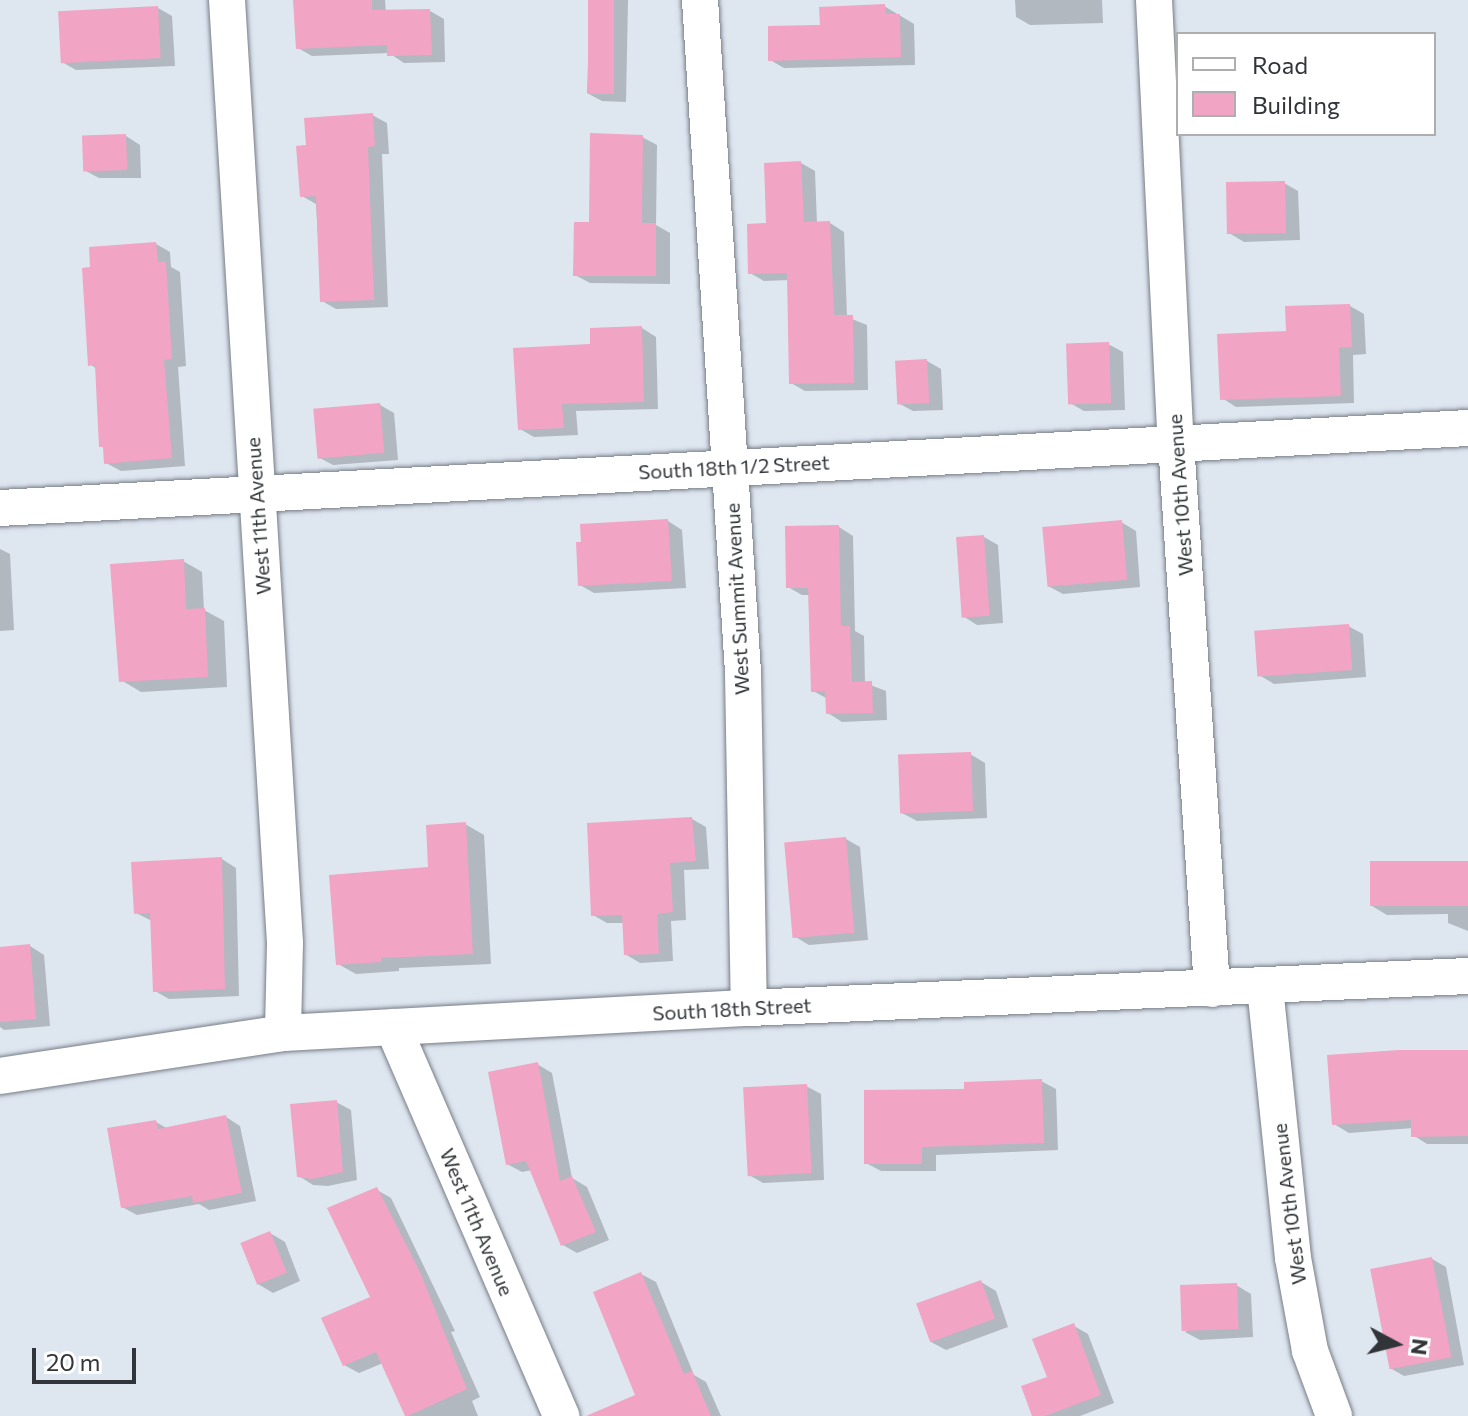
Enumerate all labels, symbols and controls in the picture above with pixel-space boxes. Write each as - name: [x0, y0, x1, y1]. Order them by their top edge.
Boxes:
- legend: [1176, 32, 1436, 136]
- text: Road: [1252, 50, 1308, 79]
- text: Building: [1252, 90, 1340, 119]
- street label: West 10th Avenue: [1162, 413, 1198, 577]
- street label: West 11th Avenue: [241, 436, 275, 596]
- street label: South 18th 1/2 Street: [638, 450, 830, 484]
- street label: West Summit Avenue: [720, 502, 754, 696]
- street label: South 18th Street: [652, 993, 812, 1025]
- street label: West 10th Avenue: [1267, 1122, 1311, 1286]
- street label: West 11th Avenue: [435, 1145, 519, 1299]
- north arrow: [1356, 1304, 1436, 1384]
- scale bar: [36, 1332, 140, 1382]
- text: N: [1406, 1337, 1435, 1357]
- text: 20 m: [46, 1347, 100, 1376]

